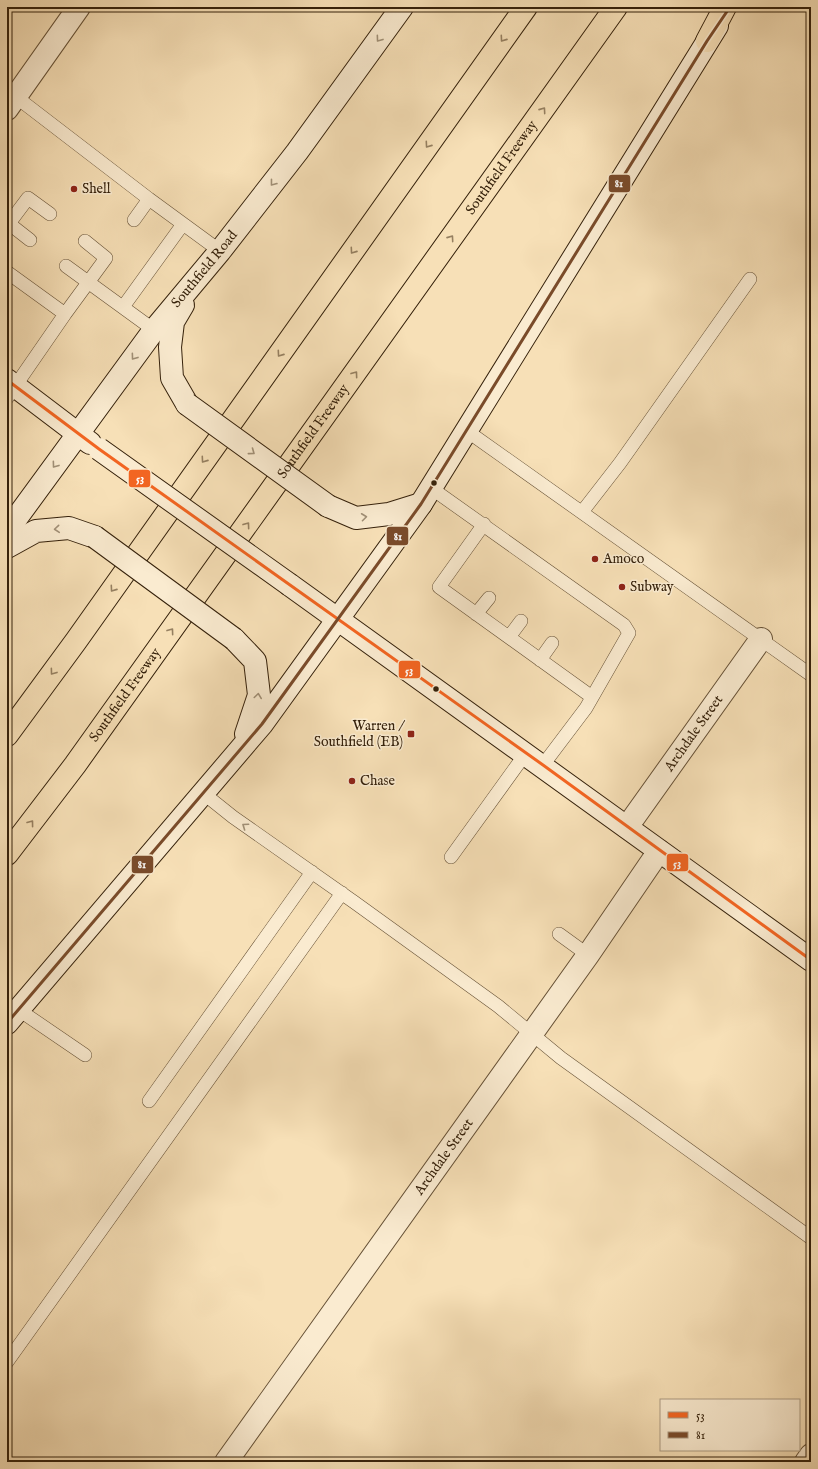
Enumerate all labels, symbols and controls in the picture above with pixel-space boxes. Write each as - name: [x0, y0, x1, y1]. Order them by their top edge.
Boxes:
- one-way arrow: [377, 34, 384, 41]
- one-way arrow: [500, 35, 508, 42]
- one-way arrow: [538, 107, 545, 114]
- street label: Southfield Freeway: [462, 117, 541, 218]
- one-way arrow: [425, 141, 433, 148]
- line badge: 81: [608, 174, 631, 193]
- text: 81: [615, 177, 623, 191]
- one-way arrow: [271, 178, 278, 185]
- place label: Shell: [82, 180, 111, 198]
- marker: Shell: [69, 184, 79, 194]
- street label: Southfield Road: [167, 227, 242, 312]
- one-way arrow: [446, 236, 453, 243]
- one-way arrow: [350, 247, 358, 254]
- one-way arrow: [278, 350, 285, 357]
- one-way arrow: [132, 353, 139, 360]
- one-way arrow: [350, 371, 358, 378]
- street label: Southfield Freeway: [273, 380, 353, 482]
- one-way arrow: [248, 447, 255, 455]
- one-way arrow: [202, 456, 209, 463]
- one-way arrow: [53, 461, 60, 468]
- line badge: 53: [128, 469, 151, 488]
- text: 53: [136, 472, 144, 486]
- unlabelled marker: [429, 478, 439, 488]
- one-way arrow: [361, 513, 367, 522]
- one-way arrow: [242, 523, 249, 530]
- one-way arrow: [54, 525, 60, 534]
- line badge: 81: [386, 526, 409, 546]
- text: 81: [394, 530, 402, 544]
- place label: Amoco: [602, 550, 645, 568]
- marker: Amoco: [590, 554, 600, 564]
- place label: Subway: [630, 578, 674, 596]
- marker: Subway: [617, 582, 627, 592]
- one-way arrow: [110, 585, 118, 592]
- one-way arrow: [166, 629, 173, 636]
- street label: Southfield Freeway: [85, 644, 165, 746]
- line badge: 53: [398, 660, 421, 679]
- text: 53: [405, 664, 413, 678]
- one-way arrow: [50, 668, 58, 675]
- unlabelled marker: [431, 684, 441, 694]
- street label: Archdale Street: [660, 691, 727, 776]
- one-way arrow: [253, 693, 262, 699]
- place label: Warren / Southfield (EB): [314, 717, 405, 751]
- marker: Warren / Southfield (EB): [406, 729, 416, 739]
- place label: Chase: [360, 772, 395, 790]
- marker: Chase: [347, 776, 357, 786]
- one-way arrow: [26, 821, 33, 828]
- one-way arrow: [243, 824, 250, 831]
- line badge: 53: [666, 853, 689, 872]
- line badge: 81: [131, 855, 154, 874]
- text: 53: [673, 857, 681, 871]
- text: 81: [138, 858, 146, 872]
- street label: Archdale Street: [410, 1115, 477, 1199]
- legend: [660, 1399, 800, 1451]
- text: 53: [696, 1408, 705, 1423]
- text: 81: [696, 1428, 705, 1443]

